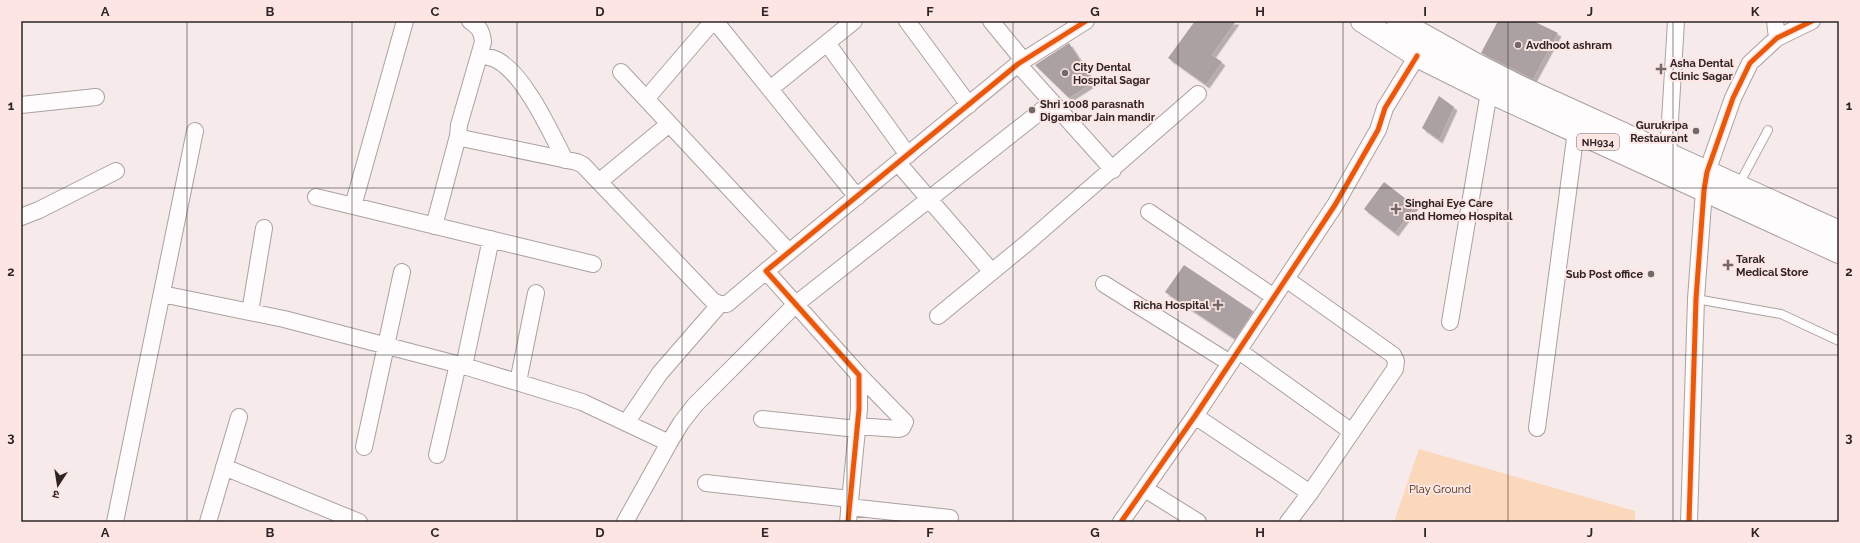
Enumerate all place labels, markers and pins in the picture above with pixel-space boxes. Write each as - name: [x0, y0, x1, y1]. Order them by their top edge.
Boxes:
- place label: Avdhoot ashram: [1526, 39, 1612, 52]
- marker: Avdhoot ashram: [1513, 40, 1523, 50]
- place label: Asha Dental Clinic Sagar: [1670, 57, 1734, 83]
- place label: City Dental Hospital Sagar: [1073, 61, 1151, 87]
- marker: Asha Dental Clinic Sagar: [1655, 63, 1667, 75]
- marker: City Dental Hospital Sagar: [1060, 68, 1070, 78]
- place label: Shri 1008 parasnath Digambar Jain mandir: [1040, 98, 1156, 124]
- marker: Shri 1008 parasnath Digambar Jain mandir: [1027, 105, 1037, 115]
- place label: Gurukripa Restaurant: [1630, 119, 1689, 145]
- marker: Gurukripa Restaurant: [1691, 126, 1701, 136]
- place label: Singhai Eye Care and Homeo Hospital: [1405, 197, 1513, 223]
- marker: Singhai Eye Care and Homeo Hospital: [1390, 203, 1402, 215]
- place label: Tarak Medical Store: [1736, 253, 1809, 279]
- marker: Tarak Medical Store: [1723, 260, 1733, 270]
- place label: Sub Post office: [1566, 268, 1643, 281]
- marker: Sub Post office: [1646, 269, 1656, 279]
- place label: Richa Hospital: [1133, 299, 1210, 312]
- marker: Richa Hospital: [1212, 299, 1224, 311]

